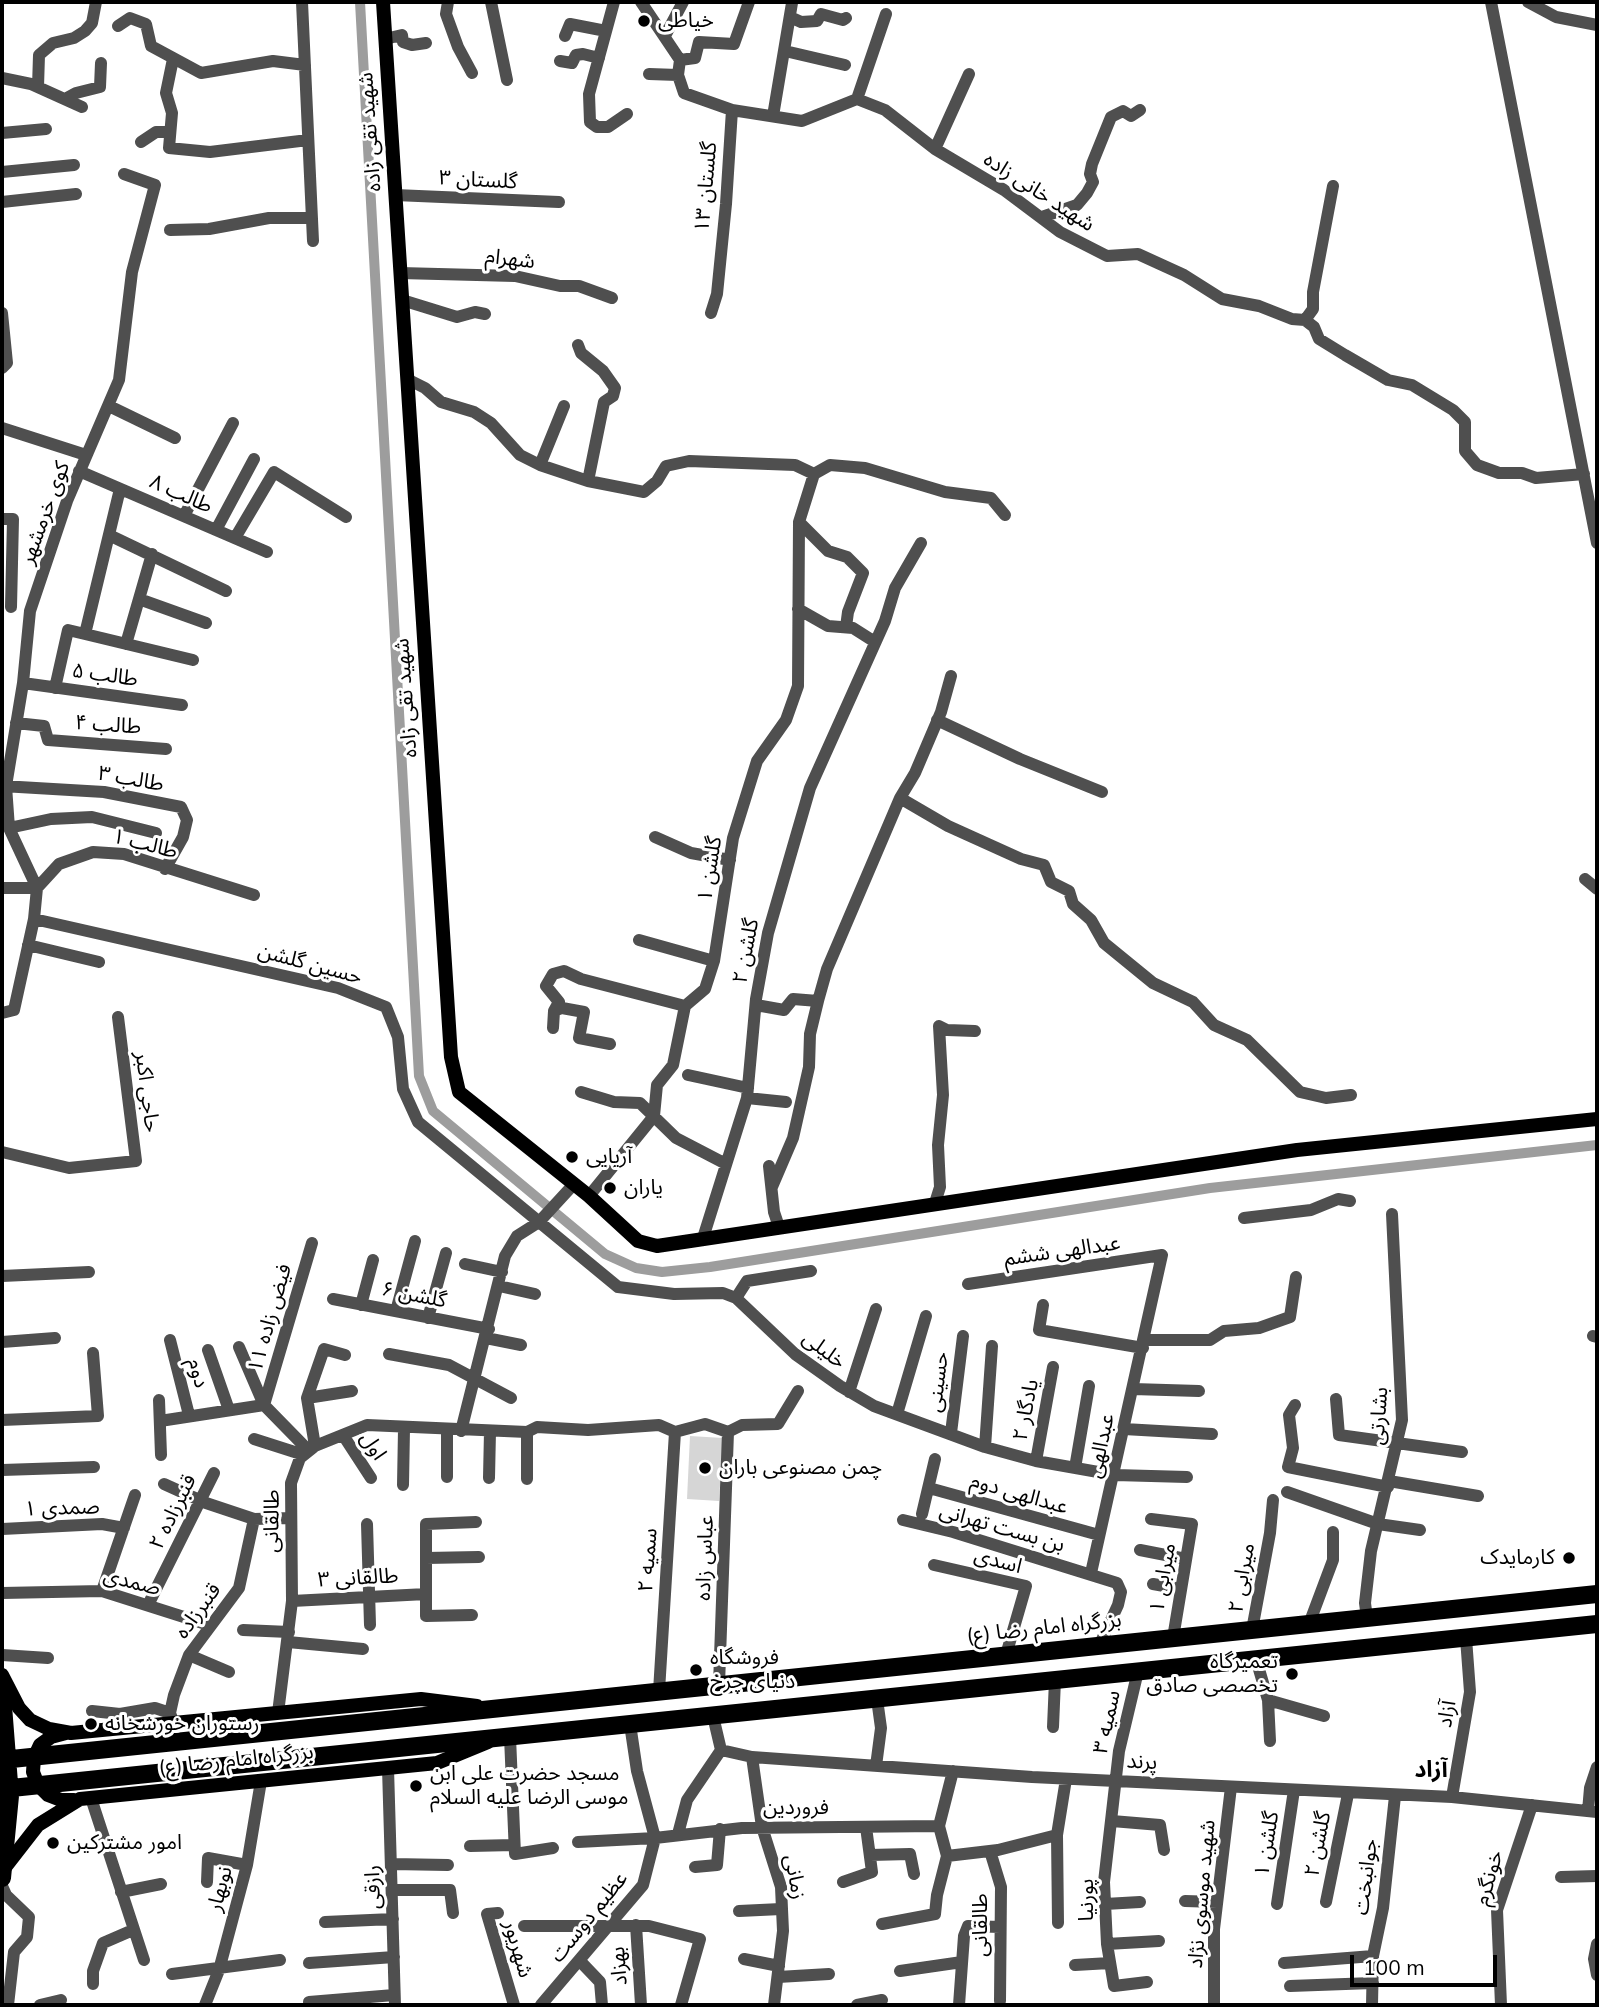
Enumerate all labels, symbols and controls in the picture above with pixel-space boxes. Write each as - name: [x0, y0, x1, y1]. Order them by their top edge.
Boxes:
- place label: خیاطی: [658, 8, 714, 34]
- marker: خیاطی: [636, 13, 652, 29]
- street label: شهید تقی زاده: [353, 71, 387, 193]
- street label: گلستان ۱۳: [689, 141, 723, 233]
- street label: شهید خانی زاده: [979, 147, 1099, 237]
- street label: گلستان ۳: [438, 165, 518, 195]
- street label: شهرام: [484, 243, 536, 275]
- street label: کوی خرمشهر: [15, 458, 75, 568]
- street label: طالب ۸: [146, 469, 216, 519]
- street label: شهید تقی زاده: [389, 637, 423, 759]
- street label: طالب ۵: [70, 658, 140, 692]
- street label: طالب ۴: [74, 710, 142, 740]
- street label: طالب ۳: [96, 761, 166, 797]
- street label: طالب ۱: [110, 824, 180, 864]
- street label: گلشن ۱: [692, 835, 728, 903]
- street label: گلشن ۲: [727, 916, 765, 986]
- street label: حسین گلشن: [255, 938, 365, 990]
- street label: حاجی اکبر: [130, 1050, 164, 1134]
- place label: آریایی: [586, 1144, 632, 1170]
- marker: آریایی: [564, 1149, 580, 1165]
- place label: یاران: [624, 1175, 663, 1201]
- marker: یاران: [602, 1180, 618, 1196]
- street label: عبدالهی ششم: [1002, 1230, 1122, 1272]
- street label: فیض زاده ۱۱: [243, 1261, 297, 1375]
- street label: گلشن ۶: [379, 1276, 449, 1314]
- street label: خلیلی: [797, 1325, 851, 1375]
- street label: حسینی: [922, 1350, 954, 1414]
- street label: دوم: [182, 1355, 214, 1391]
- street label: یادگار ۲: [1008, 1377, 1044, 1443]
- street label: بشارتی: [1364, 1386, 1394, 1446]
- street label: عبدالهی: [1082, 1411, 1120, 1481]
- street label: اول: [355, 1427, 391, 1465]
- place label: چمن مصنوعی باران: [719, 1455, 882, 1481]
- marker: چمن مصنوعی باران: [697, 1460, 713, 1476]
- street label: عبدالهی دوم: [967, 1468, 1071, 1520]
- street label: قنبرزاده ۲: [144, 1470, 202, 1554]
- street label: طالقانی: [259, 1489, 285, 1553]
- street label: صمدی ۱: [24, 1494, 100, 1522]
- street label: بن بست تهرانی: [936, 1498, 1068, 1558]
- street label: عباس زاده: [691, 1515, 719, 1601]
- street label: سمیه ۲: [633, 1527, 663, 1593]
- street label: میرابی ۱: [1144, 1541, 1182, 1615]
- street label: میرابی ۲: [1223, 1541, 1261, 1615]
- street label: اسدی: [971, 1543, 1025, 1579]
- place label: کارمایدک: [1480, 1545, 1555, 1571]
- marker: کارمایدک: [1561, 1550, 1577, 1566]
- street label: صمدی: [101, 1563, 163, 1601]
- street label: طالقانی ۳: [317, 1563, 399, 1593]
- street label: قنبرزاده: [169, 1578, 227, 1644]
- street label: بزرگراه امام رضا (ع): [965, 1607, 1123, 1649]
- place label: فروشگاه دنیای چرخ: [710, 1645, 795, 1695]
- place label: تعمیرگاه تخصصی صادق: [1146, 1649, 1278, 1699]
- marker: فروشگاه دنیای چرخ: [688, 1662, 704, 1678]
- marker: تعمیرگاه تخصصی صادق: [1284, 1666, 1300, 1682]
- street label: سمیه ۳: [1088, 1688, 1126, 1756]
- street label: آزاد: [1432, 1698, 1462, 1730]
- place label: رستوران خورشخانه: [105, 1711, 259, 1737]
- marker: رستوران خورشخانه: [83, 1716, 99, 1732]
- street label: بزرگراه امام رضا (ع): [157, 1739, 315, 1781]
- street label: پرند: [1126, 1749, 1158, 1775]
- district label: آزاد: [1414, 1756, 1448, 1784]
- place label: مسجد حضرت علی ابن موسی الرضا علیه السلام: [430, 1761, 628, 1811]
- marker: مسجد حضرت علی ابن موسی الرضا علیه السلام: [408, 1778, 424, 1794]
- street label: فروردین: [763, 1795, 829, 1821]
- street label: گلشن ۲: [1299, 1809, 1337, 1879]
- street label: گلشن ۱: [1249, 1810, 1285, 1878]
- street label: شهید موسوی نژاد: [1183, 1819, 1221, 1969]
- place label: امور مشترکین: [67, 1830, 182, 1856]
- marker: امور مشترکین: [45, 1835, 61, 1851]
- street label: جوانبخت: [1349, 1838, 1383, 1916]
- street label: خونگرم: [1469, 1847, 1509, 1909]
- street label: زمانی: [779, 1853, 811, 1901]
- street label: نوبهار: [202, 1864, 238, 1914]
- street label: رازقی: [360, 1865, 386, 1909]
- street label: عظیم دوست: [545, 1867, 633, 1967]
- street label: پورنیا: [1074, 1879, 1100, 1921]
- street label: طالقانی: [968, 1893, 994, 1957]
- street label: شهریور: [498, 1917, 538, 1981]
- scale bar: [1354, 1940, 1501, 1984]
- street label: بهزاد: [605, 1946, 633, 1986]
- text: 100 m: [1363, 1954, 1425, 1980]

